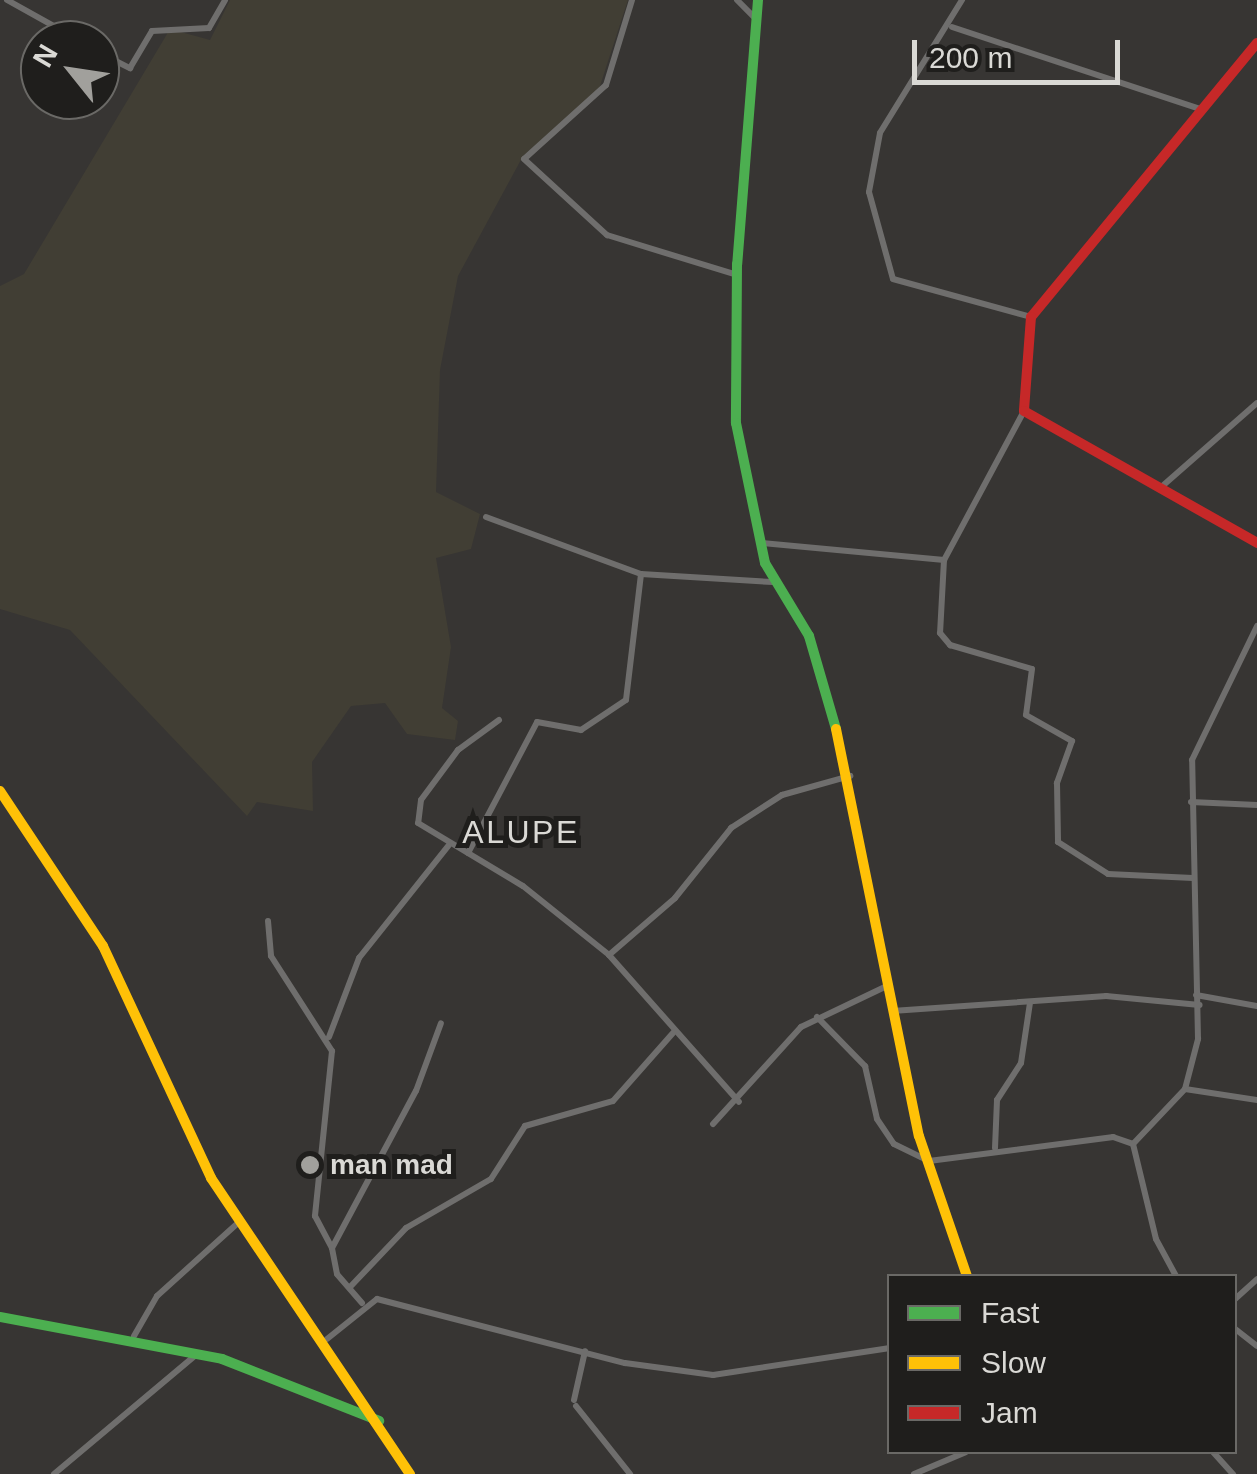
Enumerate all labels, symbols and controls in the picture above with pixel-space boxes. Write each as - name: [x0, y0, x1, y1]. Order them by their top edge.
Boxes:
- north arrow: [20, 20, 120, 120]
- scale bar: [917, 20, 1124, 82]
- text: N: [27, 39, 64, 72]
- text: 200 m: [929, 41, 1012, 74]
- district label: ALUPE: [462, 813, 580, 851]
- place label: man mad: [330, 1148, 453, 1182]
- marker: man mad: [299, 1154, 321, 1176]
- legend: [887, 1274, 1237, 1454]
- text: Fast: [981, 1296, 1039, 1329]
- text: Slow: [981, 1346, 1046, 1379]
- text: Jam: [981, 1396, 1038, 1429]

